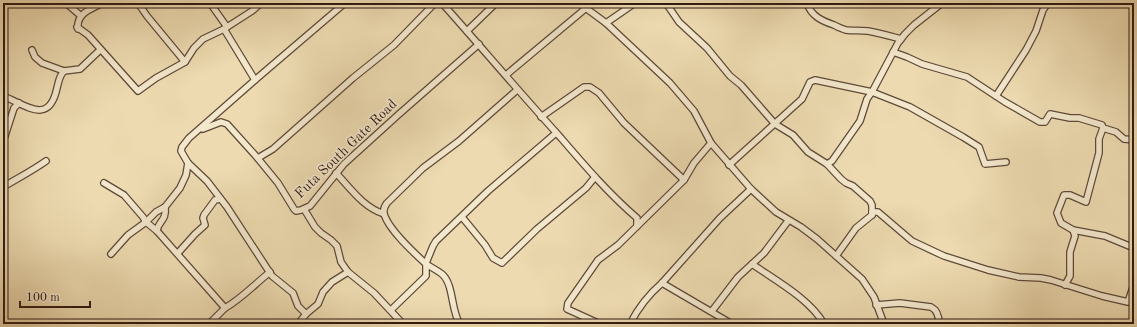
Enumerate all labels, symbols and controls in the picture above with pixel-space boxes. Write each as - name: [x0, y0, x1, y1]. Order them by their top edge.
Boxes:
- street label: Futa South Gate Road: [292, 97, 400, 201]
- scale bar: [20, 283, 90, 309]
- text: 100 m: [26, 292, 60, 304]

